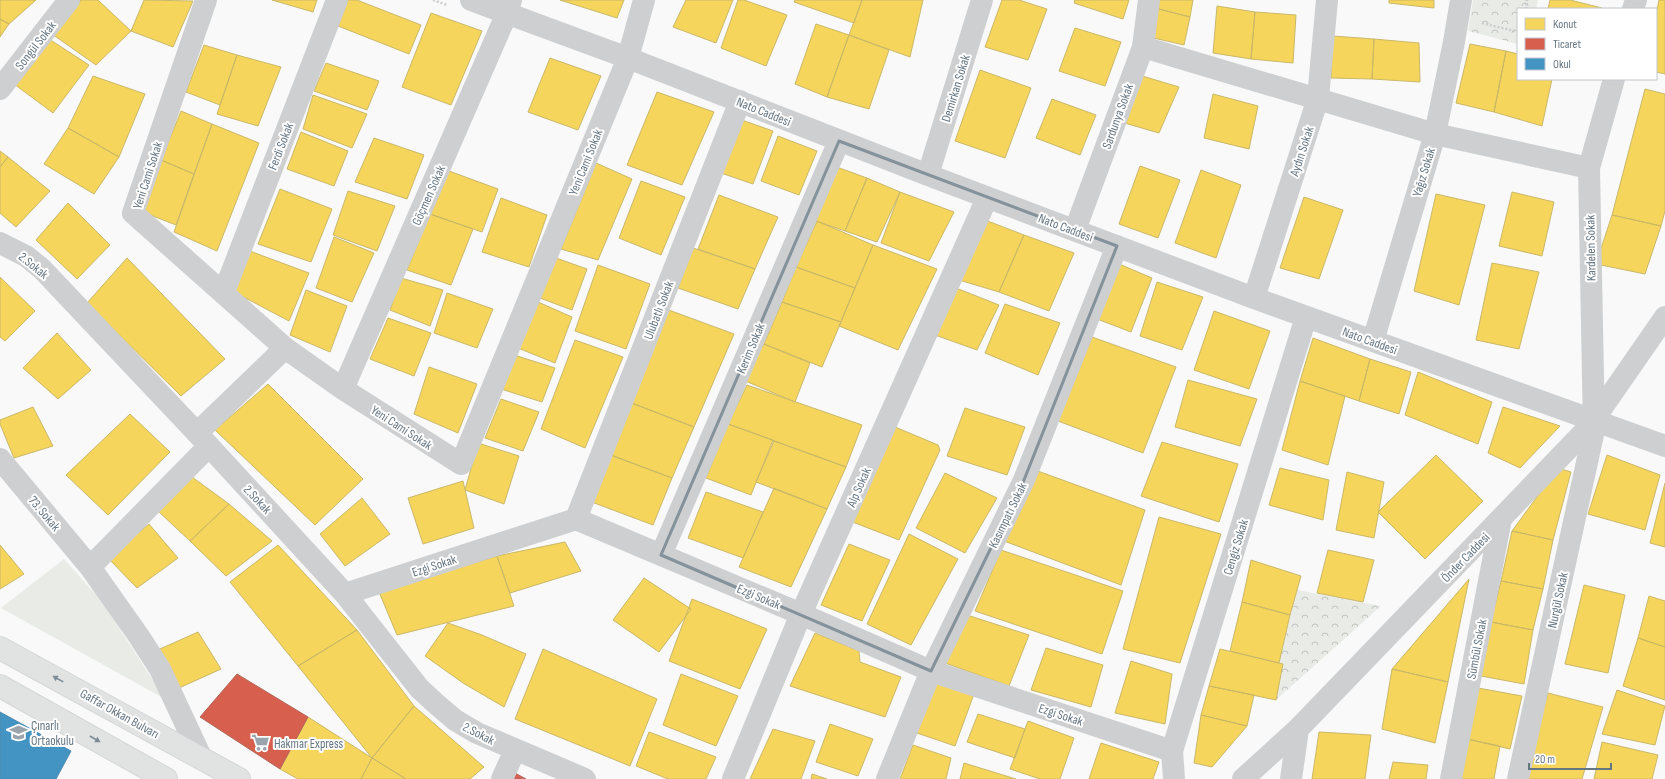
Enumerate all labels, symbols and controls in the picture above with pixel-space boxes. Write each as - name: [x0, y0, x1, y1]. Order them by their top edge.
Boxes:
- legend: [1517, 8, 1657, 80]
- text: Konut: [1553, 17, 1577, 32]
- street label: Songül Sokak: [12, 18, 60, 73]
- text: Ticaret: [1553, 37, 1581, 52]
- street label: Demirkan Sokak: [938, 53, 974, 124]
- text: Okul: [1553, 57, 1571, 72]
- street label: Sardunya Sokak: [1099, 82, 1137, 151]
- street label: Nato Caddesi: [734, 94, 793, 130]
- street label: Ferdi Sokak: [265, 120, 297, 172]
- street label: Aydın Sokak: [1286, 124, 1318, 179]
- street label: Yeni Cami Sokak: [565, 127, 606, 198]
- street label: Yeni Cami Sokak: [130, 140, 166, 211]
- street label: Yağız Sokak: [1409, 146, 1439, 199]
- street label: Göçmen Sokak: [409, 163, 449, 228]
- street label: Nato Caddesi: [1036, 210, 1095, 246]
- street label: Kardelen Sokak: [1582, 215, 1600, 281]
- street label: 2.Sokak: [15, 249, 52, 283]
- street label: Ulubatlı Sokak: [640, 279, 677, 342]
- street label: Kerim Sokak: [733, 321, 769, 376]
- street label: Nato Caddesi: [1340, 324, 1399, 358]
- street label: Yeni Cami Sokak: [368, 402, 435, 454]
- street label: Alp Sokak: [843, 465, 875, 511]
- street label: Kasımpatı Sokak: [985, 480, 1031, 551]
- street label: 2.Sokak: [240, 482, 275, 517]
- street label: 73. Sokak: [25, 493, 64, 535]
- street label: Cengiz Sokak: [1220, 518, 1252, 577]
- street label: Önder Caddesi: [1437, 529, 1493, 586]
- street label: Ezgi Sokak: [410, 551, 458, 581]
- street label: Nurgül Sokak: [1544, 571, 1572, 629]
- street label: Ezgi Sokak: [734, 581, 783, 613]
- street label: Sümbül Sokak: [1463, 618, 1491, 680]
- one-way arrow: [52, 676, 63, 683]
- street label: Gaffar Okkan Bulvarı: [77, 686, 162, 742]
- street label: Ezgi Sokak: [1037, 700, 1085, 730]
- place label: Çınarlı Ortaokulu: [31, 718, 74, 749]
- street label: 2.Sokak: [460, 719, 497, 749]
- school or university icon: Çınarlı Ortaokulu: [8, 722, 28, 742]
- supermarket icon: Hakmar Express: [251, 733, 271, 753]
- one-way arrow: [89, 735, 101, 742]
- place label: Hakmar Express: [274, 736, 344, 752]
- scale bar: [1529, 745, 1611, 771]
- text: 20 m: [1535, 752, 1555, 767]

